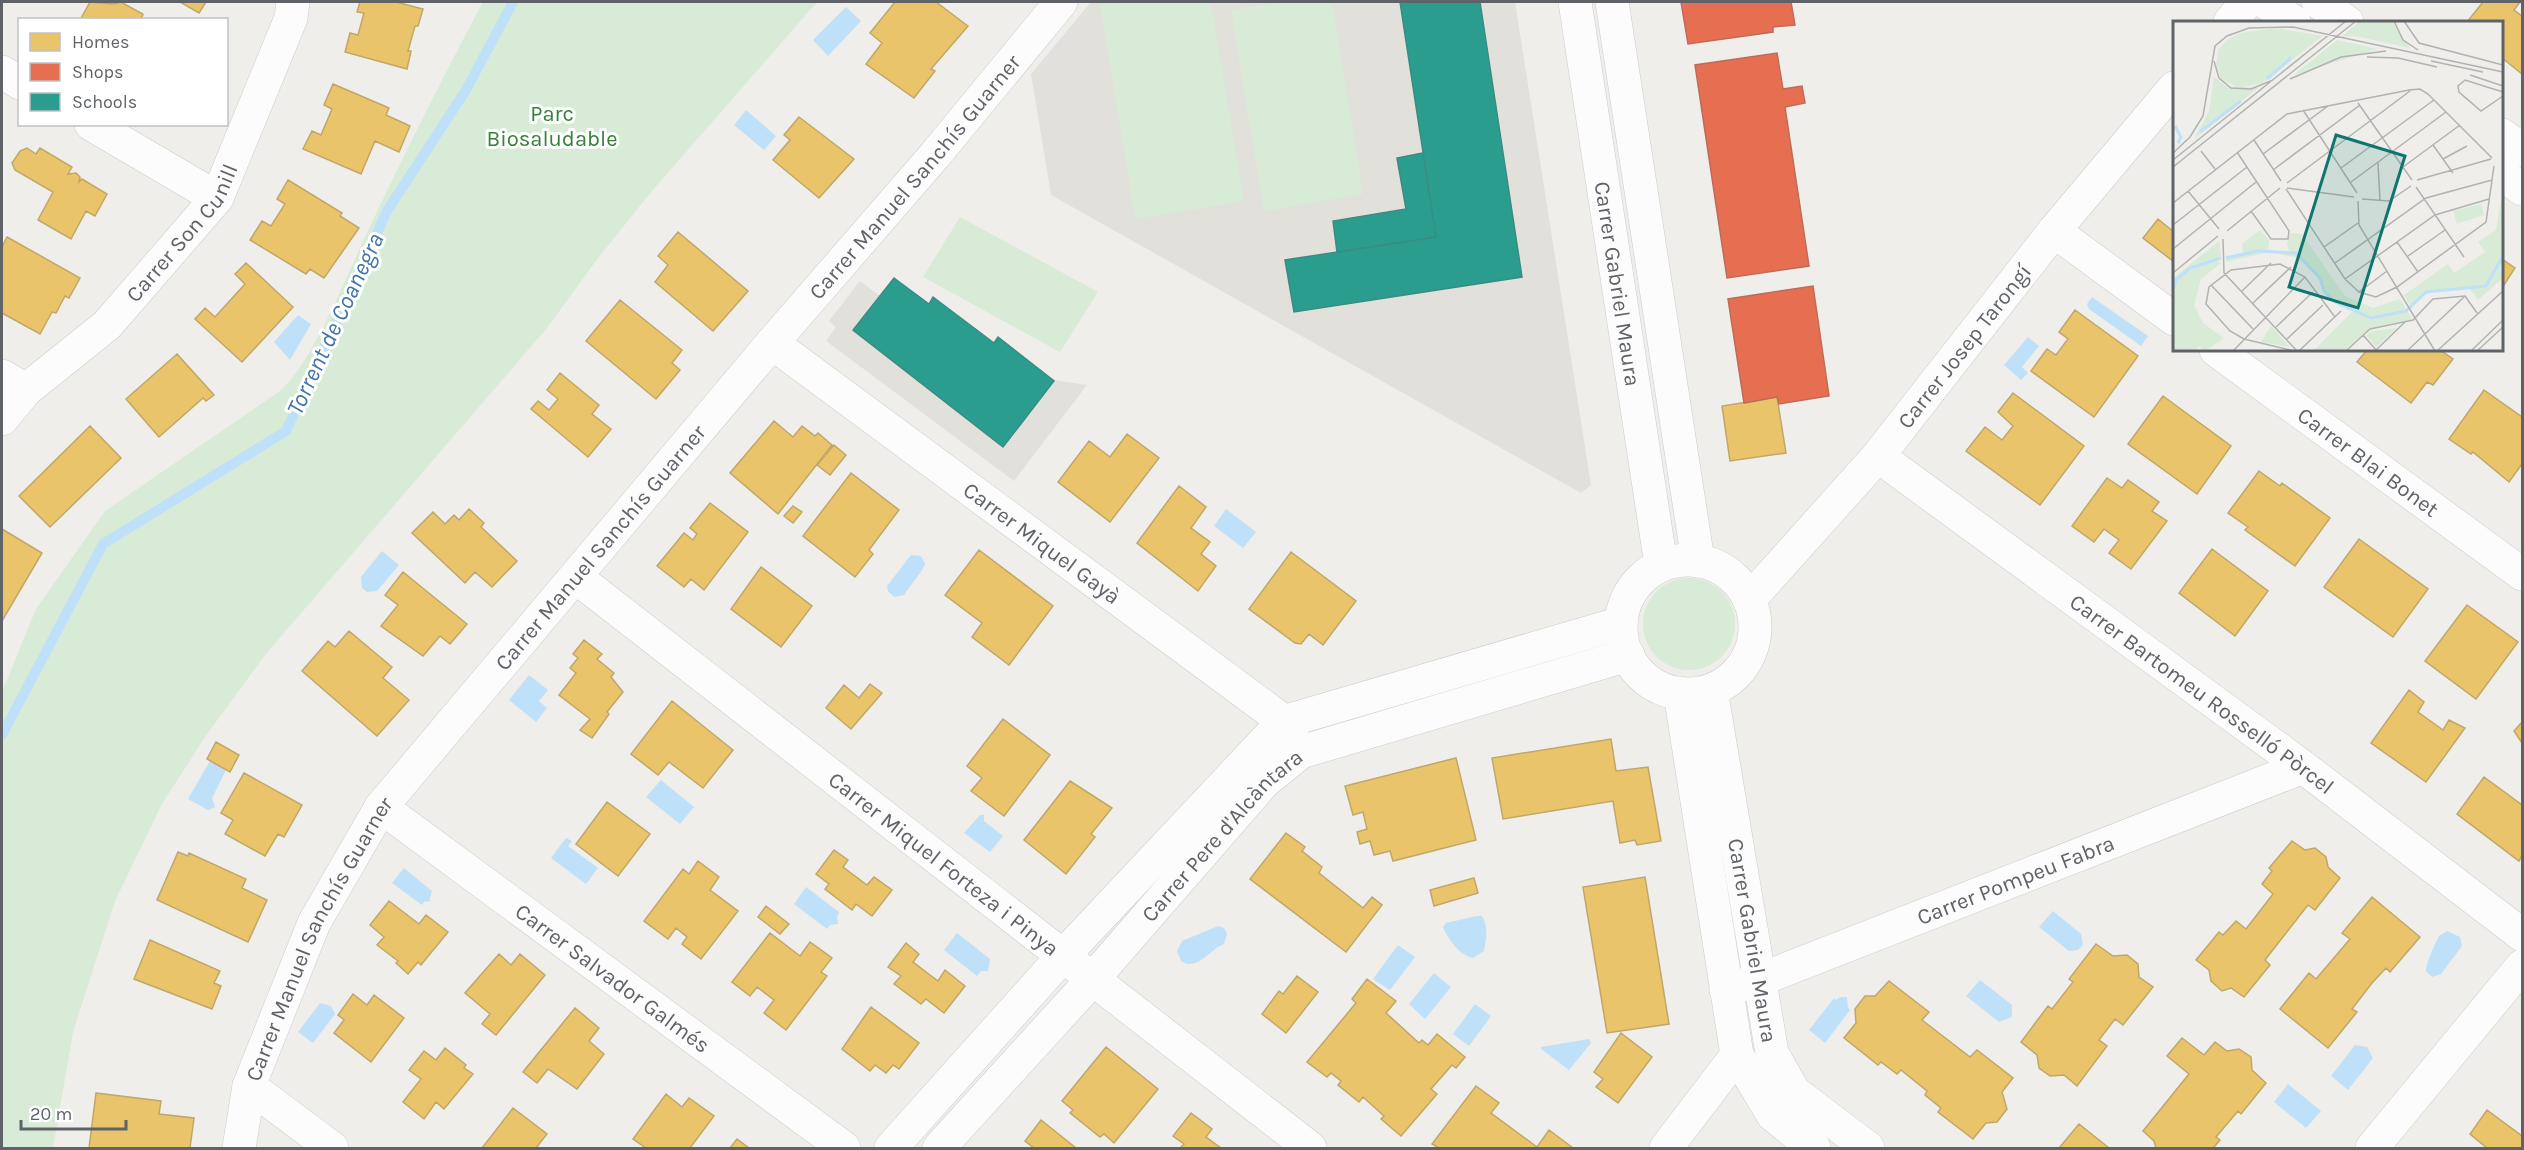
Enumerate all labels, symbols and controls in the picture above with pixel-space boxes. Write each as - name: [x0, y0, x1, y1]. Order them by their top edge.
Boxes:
- legend: [18, 18, 228, 126]
- inset map: [2173, 21, 2503, 351]
- text: Homes: [72, 31, 129, 53]
- street label: Carrer Manuel Sanchís Guarner: [804, 50, 1026, 305]
- text: Shops: [72, 61, 124, 83]
- text: Schools: [72, 91, 137, 113]
- park label: Parc Biosaludable: [486, 101, 618, 152]
- street label: Carrer Son Cunill: [121, 160, 244, 308]
- street label: Carrer Gabriel Maura: [1589, 180, 1646, 388]
- water label: Torrent de Coanegra: [281, 229, 389, 419]
- street label: Carrer Josep Tarongí: [1893, 259, 2037, 434]
- street label: Carrer Blai Bonet: [2292, 402, 2444, 523]
- street label: Carrer Manuel Sanchís Guarner: [490, 420, 712, 676]
- street label: Carrer Miquel Gayà: [958, 477, 1125, 610]
- street label: Carrer Bartomeu Rosselló Pòrcel: [2065, 589, 2339, 800]
- street label: Carrer Pere d'Alcàntara: [1137, 744, 1308, 927]
- street label: Carrer Miquel Forteza i Pinya: [823, 767, 1064, 962]
- street label: Carrer Manuel Sanchís Guarner: [240, 791, 398, 1085]
- street label: Carrer Pompeu Fabra: [1913, 830, 2118, 931]
- street label: Carrer Gabriel Maura: [1722, 837, 1782, 1045]
- street label: Carrer Salvador Galmés: [510, 898, 715, 1059]
- scale bar: [21, 1093, 126, 1131]
- text: 20 m: [30, 1103, 72, 1125]

